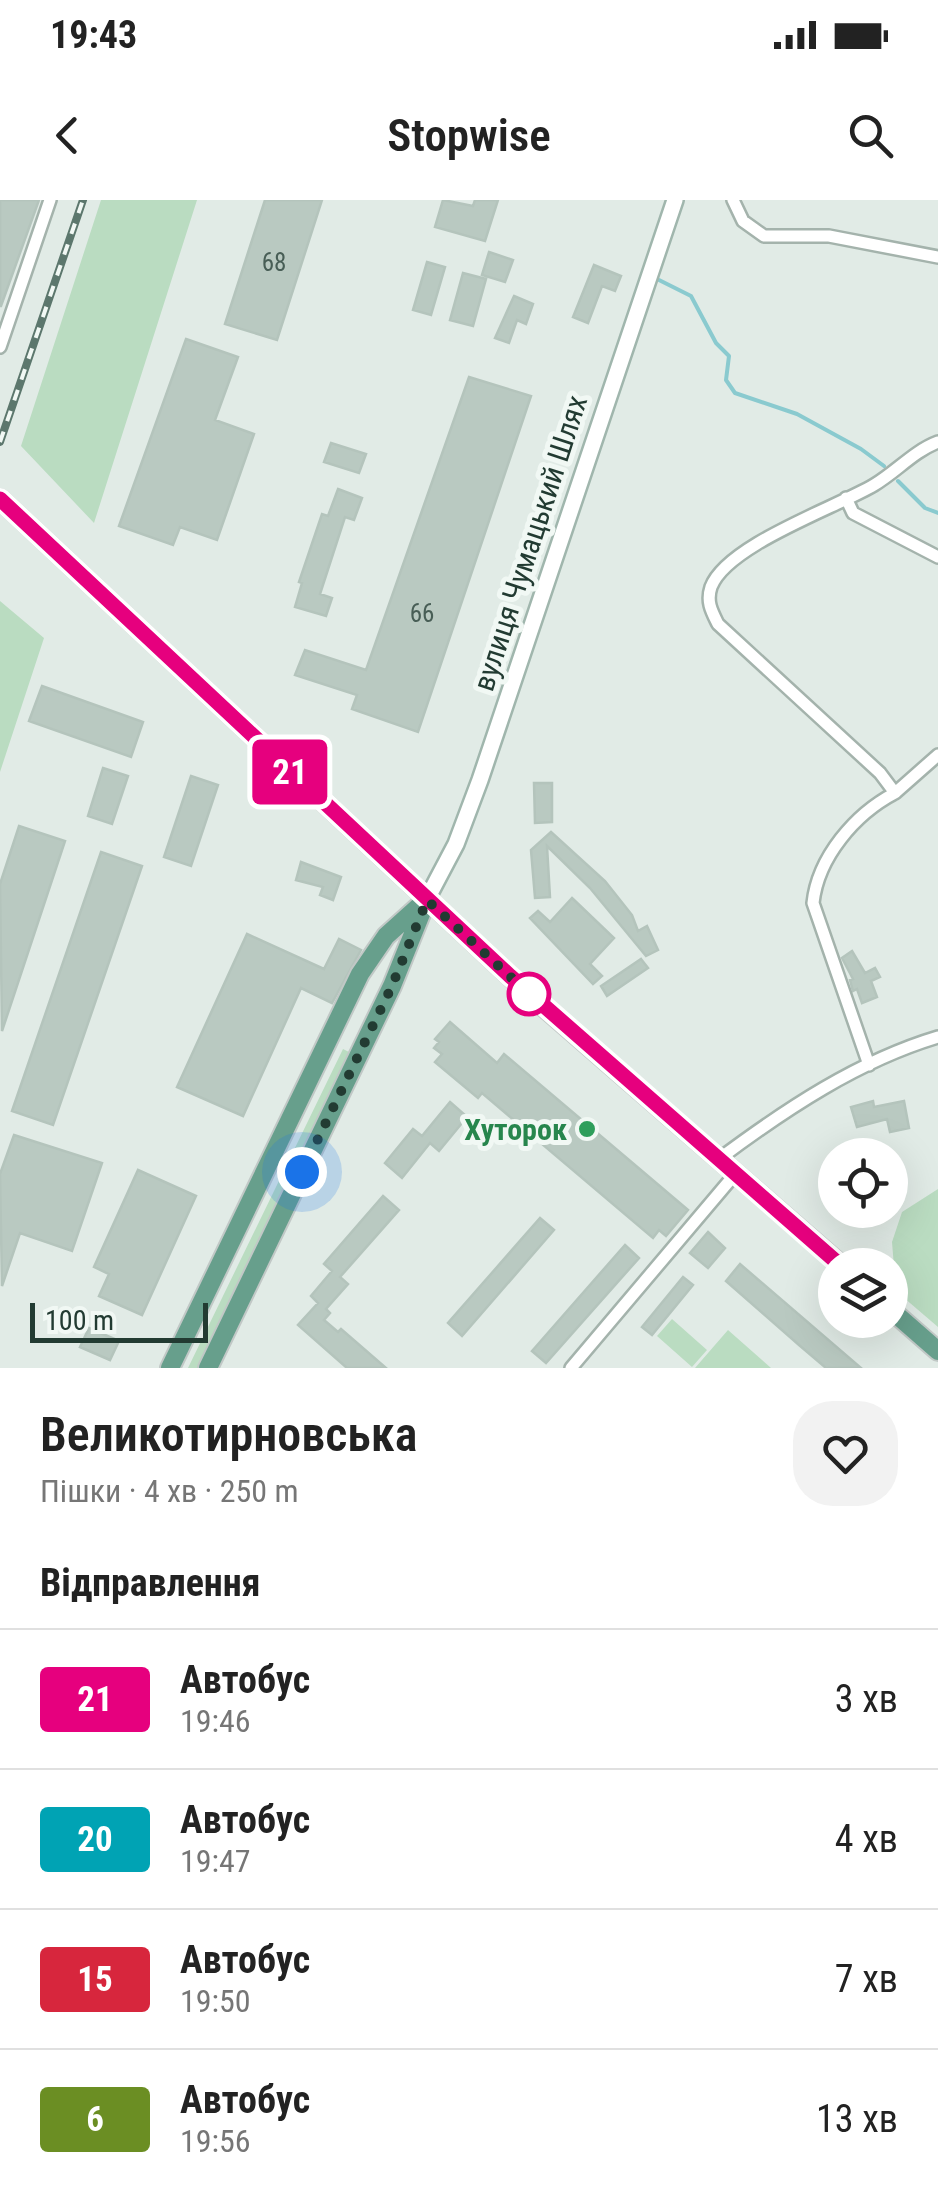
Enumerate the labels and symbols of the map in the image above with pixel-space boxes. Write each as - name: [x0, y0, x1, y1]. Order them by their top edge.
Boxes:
- house number: 68: [262, 248, 286, 277]
- street label: вулиця Чумацький Шлях: [466, 391, 594, 695]
- house number: 66: [410, 599, 434, 628]
- line badge: 21: [245, 740, 335, 804]
- unlabelled marker: [508, 973, 550, 1015]
- place label: Хуторок: [464, 1112, 567, 1147]
- marker: Хуторок: [576, 1118, 598, 1140]
- your location: [277, 1147, 327, 1197]
- scale bar: [30, 1298, 208, 1342]

